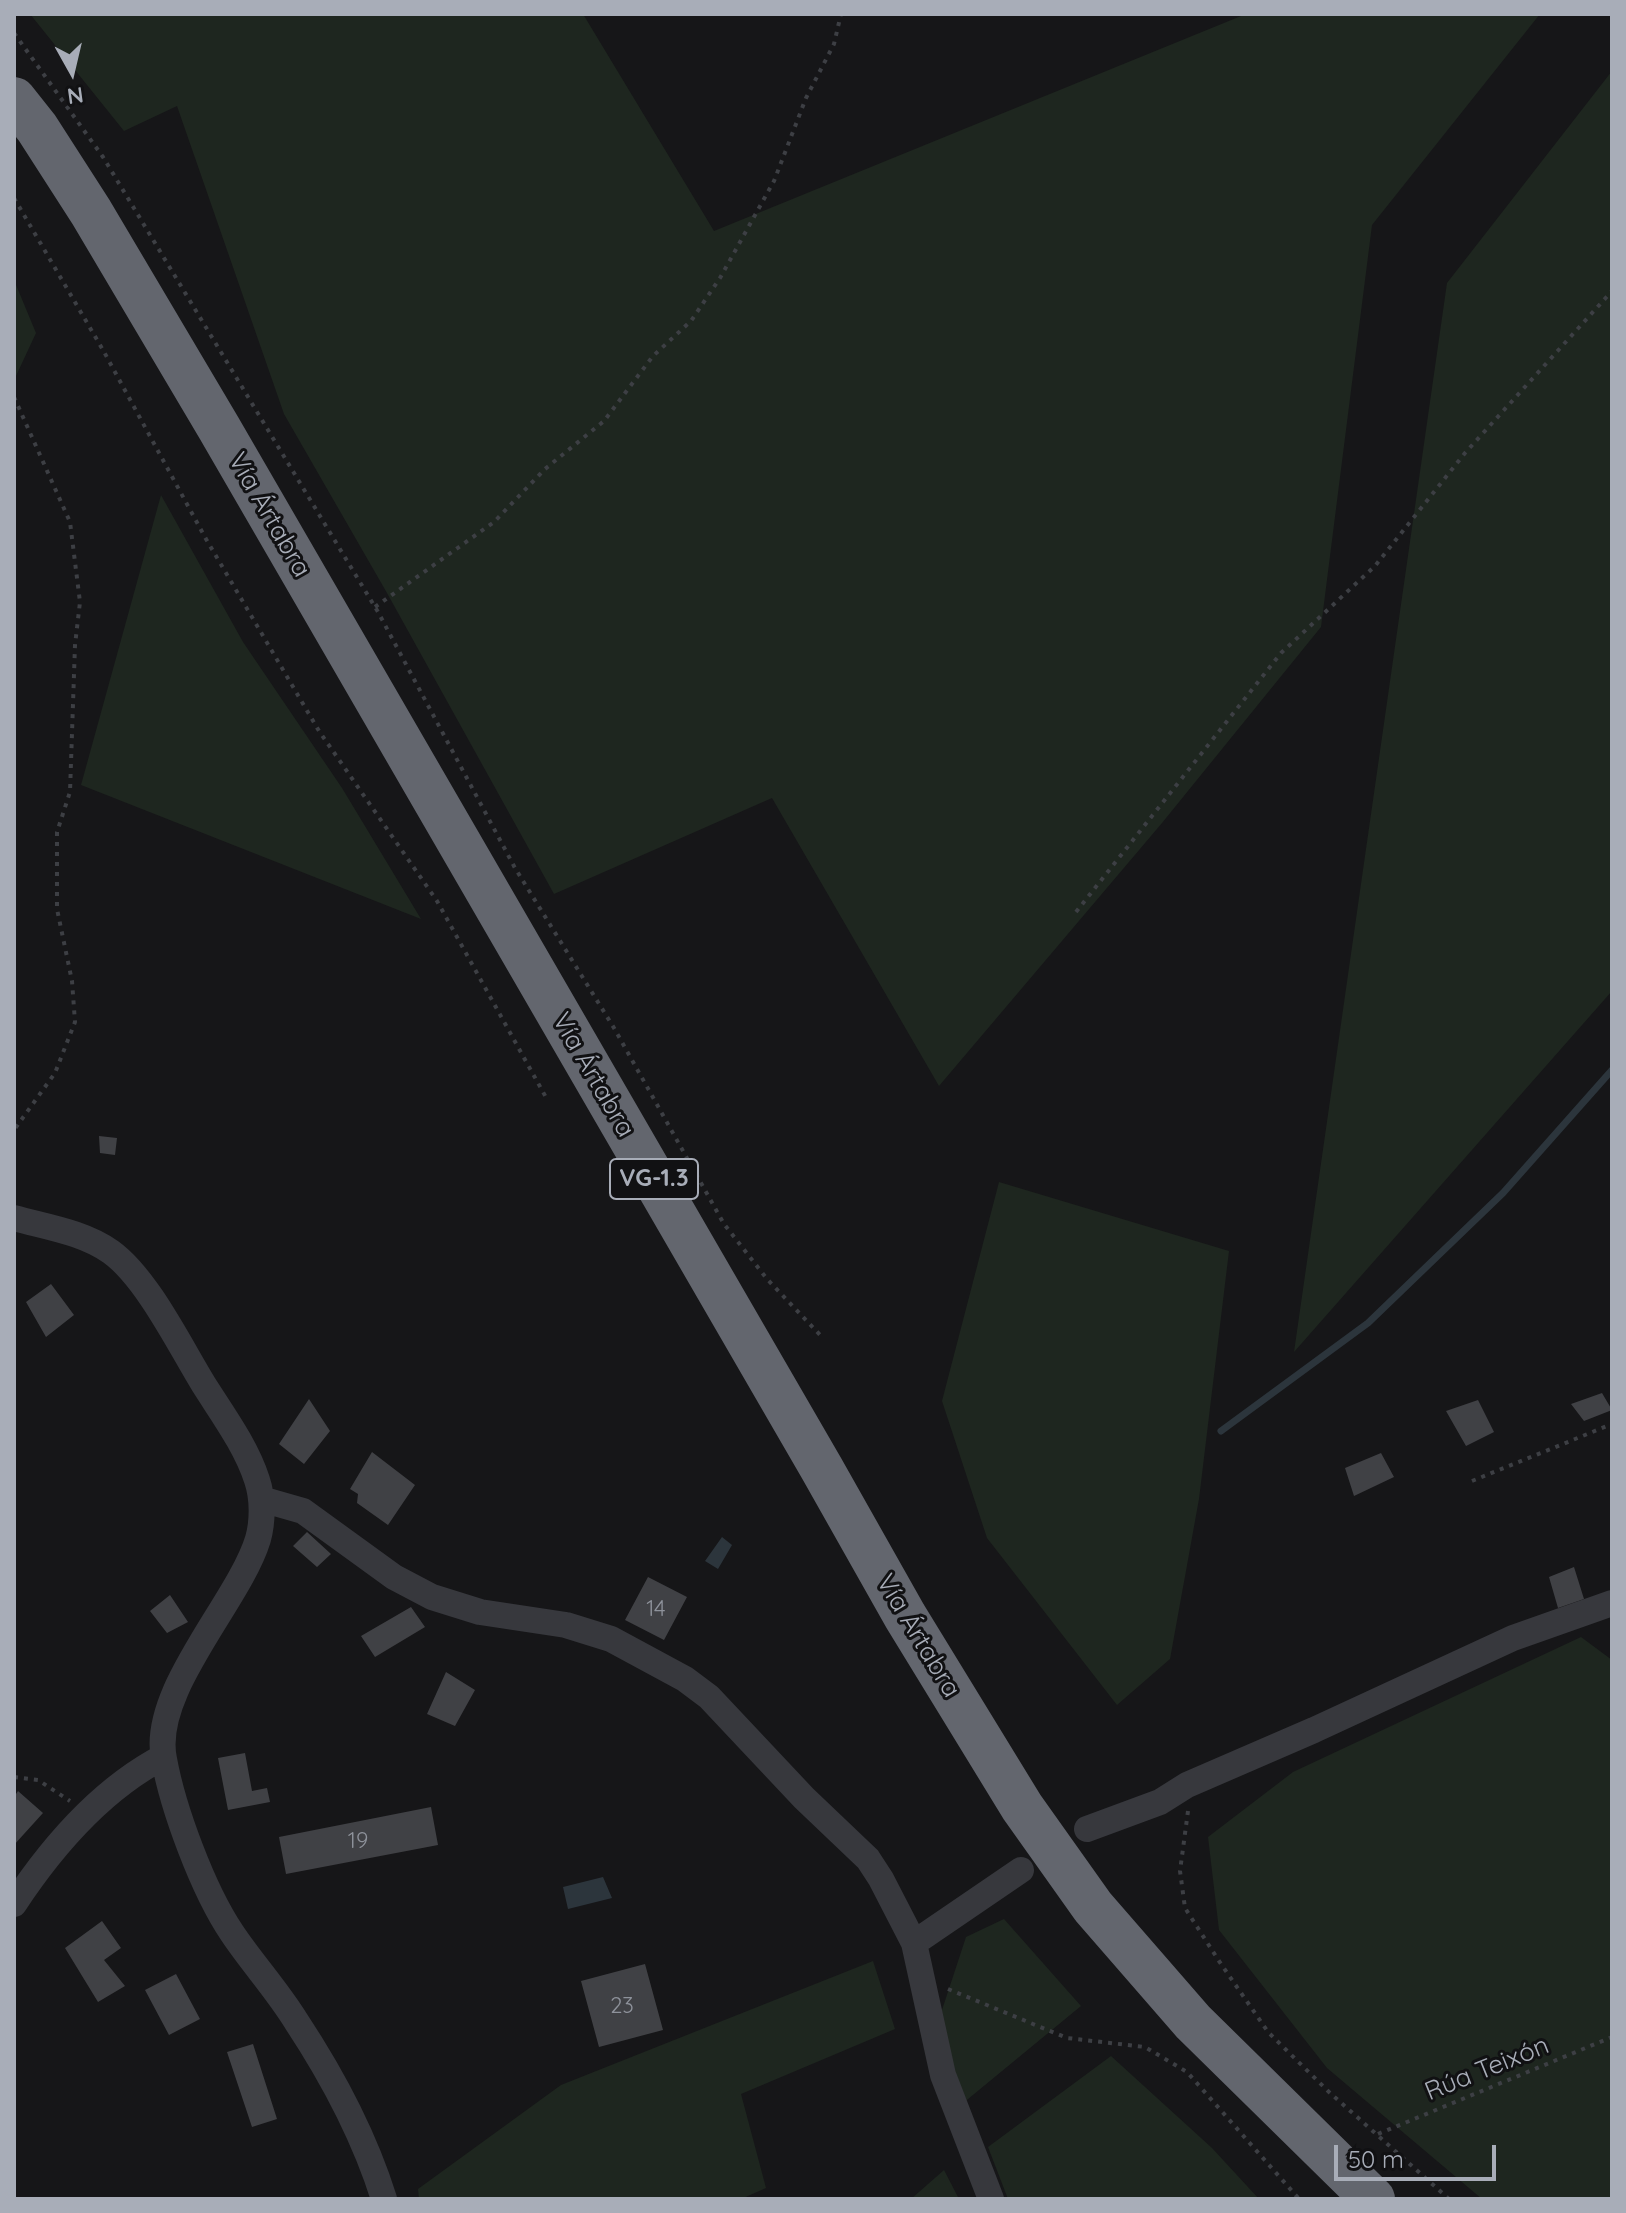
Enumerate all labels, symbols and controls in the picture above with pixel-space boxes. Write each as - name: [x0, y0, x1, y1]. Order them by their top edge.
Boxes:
- north arrow: [32, 32, 112, 112]
- text: N: [65, 81, 85, 111]
- street label: Vía Ártabra: [221, 447, 317, 583]
- street label: Vía Ártabra: [545, 1007, 641, 1143]
- road number: VG-1.3: [610, 1159, 698, 1199]
- street label: Vía Ártabra: [869, 1569, 967, 1703]
- house number: 14: [646, 1596, 666, 1622]
- house number: 19: [348, 1828, 368, 1854]
- house number: 23: [610, 1993, 634, 2019]
- street label: Rúa Teixón: [1420, 2030, 1554, 2108]
- scale bar: [1338, 2129, 1500, 2179]
- text: 50 m: [1348, 2144, 1404, 2174]

